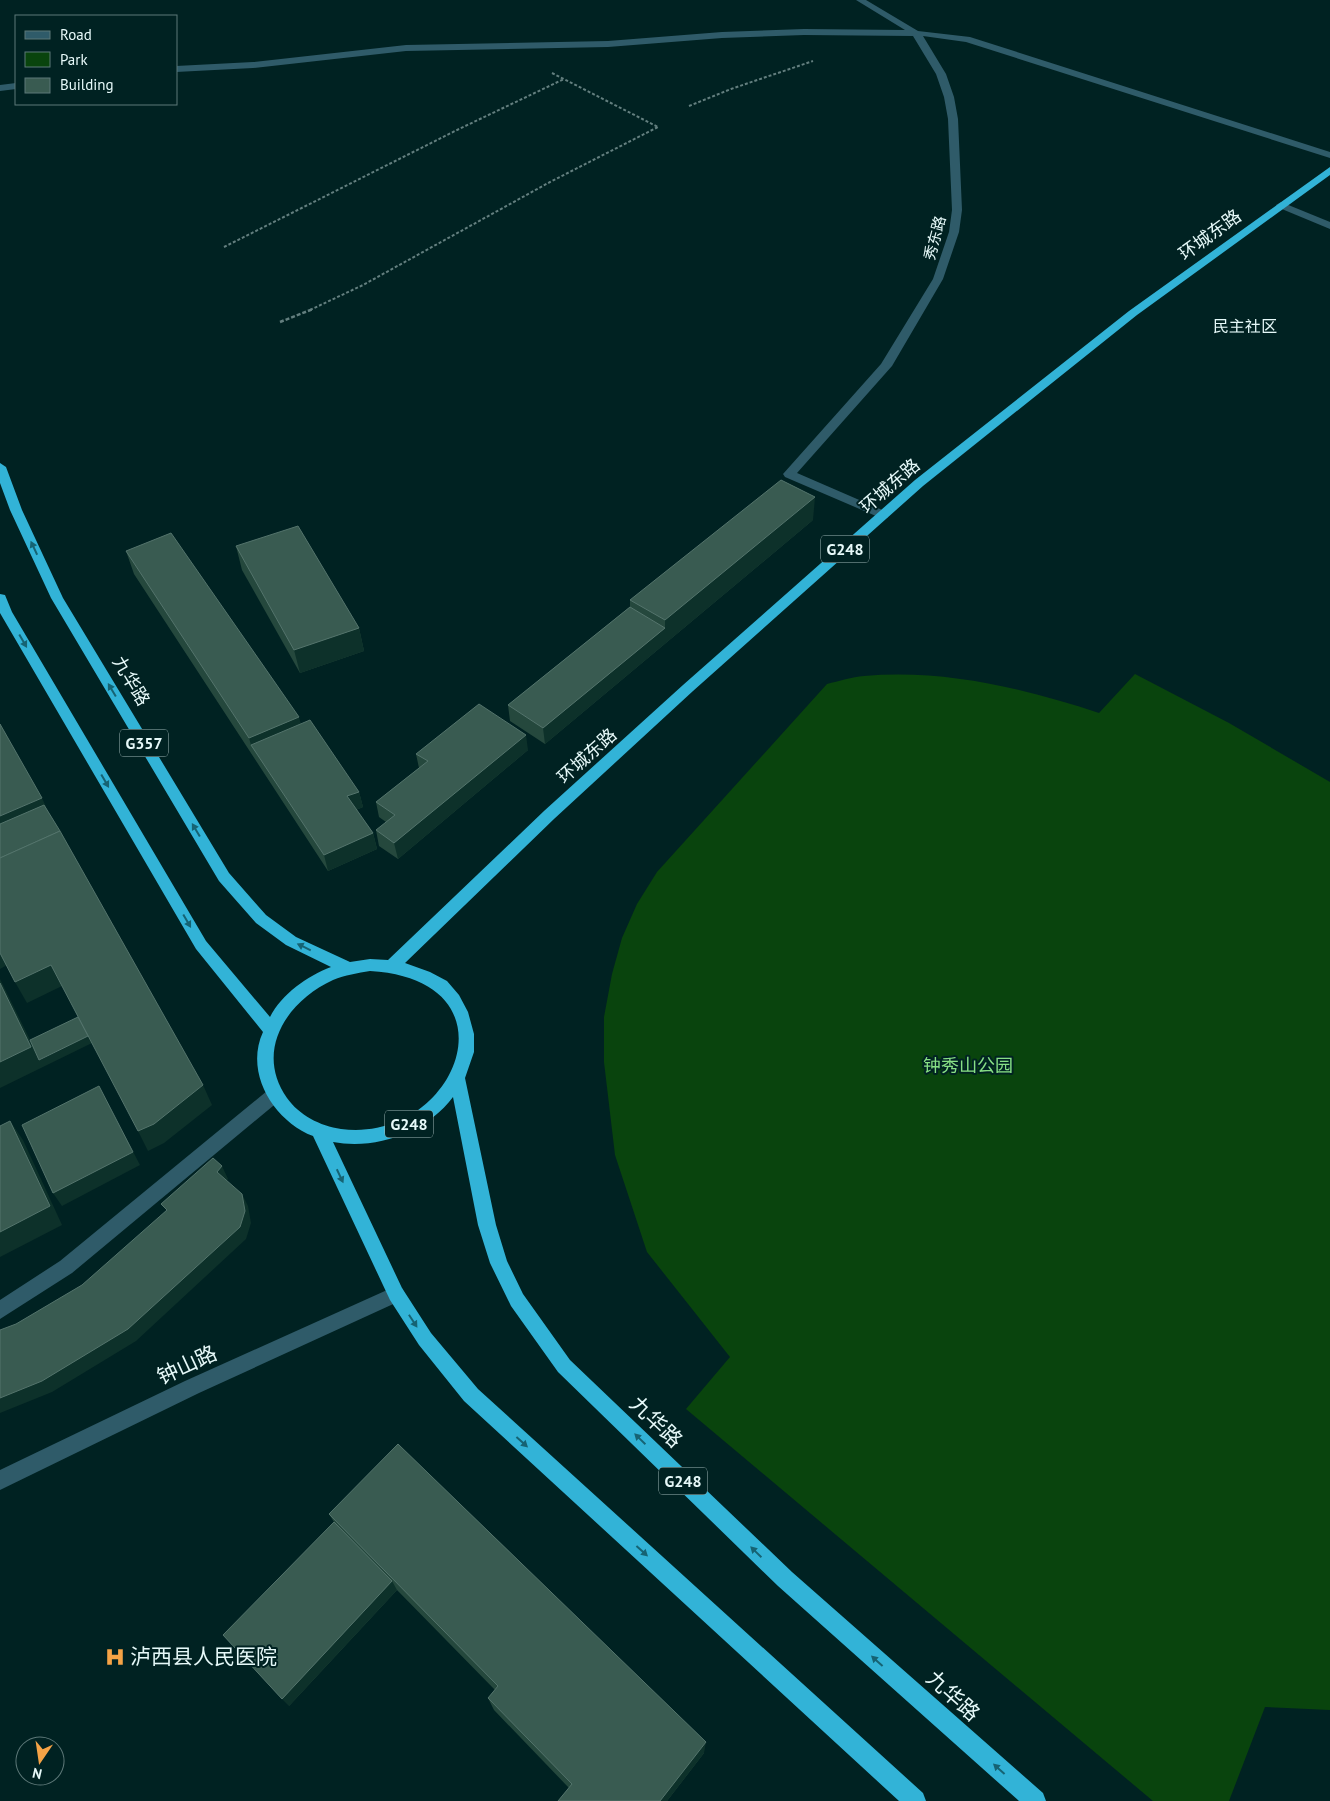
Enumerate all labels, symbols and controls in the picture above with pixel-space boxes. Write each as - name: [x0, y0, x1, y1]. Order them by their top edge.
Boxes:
- legend: [15, 15, 178, 105]
- text: Road: [60, 25, 92, 44]
- text: Park: [60, 50, 88, 69]
- text: Building: [60, 75, 114, 94]
- street label: 环城东路: [1174, 204, 1246, 265]
- street label: 秀东路: [920, 214, 950, 262]
- district label: 民主社区: [1213, 316, 1277, 336]
- street label: 环城东路: [855, 453, 924, 518]
- road number: G248: [821, 536, 869, 562]
- one-way arrow: [29, 541, 37, 555]
- one-way arrow: [18, 634, 27, 647]
- street label: 九华路: [108, 652, 155, 710]
- one-way arrow: [107, 684, 116, 697]
- street label: 环城东路: [552, 723, 621, 788]
- road number: G357: [120, 730, 168, 756]
- one-way arrow: [101, 774, 109, 789]
- one-way arrow: [191, 823, 200, 836]
- one-way arrow: [183, 915, 192, 928]
- one-way arrow: [296, 943, 311, 952]
- park label: 钟秀山公园: [923, 1054, 1013, 1077]
- road number: G248: [385, 1110, 433, 1138]
- one-way arrow: [337, 1169, 345, 1183]
- one-way arrow: [409, 1314, 418, 1328]
- street label: 钟山路: [153, 1339, 221, 1390]
- street label: 九华路: [624, 1390, 688, 1453]
- one-way arrow: [634, 1433, 646, 1445]
- one-way arrow: [515, 1436, 528, 1447]
- road number: G248: [659, 1468, 707, 1494]
- one-way arrow: [635, 1545, 647, 1557]
- one-way arrow: [751, 1546, 763, 1558]
- place label: 泸西县人民医院: [130, 1643, 277, 1670]
- hospital icon: 泸西县人民医院: [104, 1646, 126, 1668]
- one-way arrow: [871, 1655, 883, 1667]
- street label: 九华路: [921, 1665, 986, 1727]
- north arrow: [15, 1736, 65, 1786]
- one-way arrow: [992, 1763, 1005, 1774]
- text: N: [31, 1764, 44, 1783]

